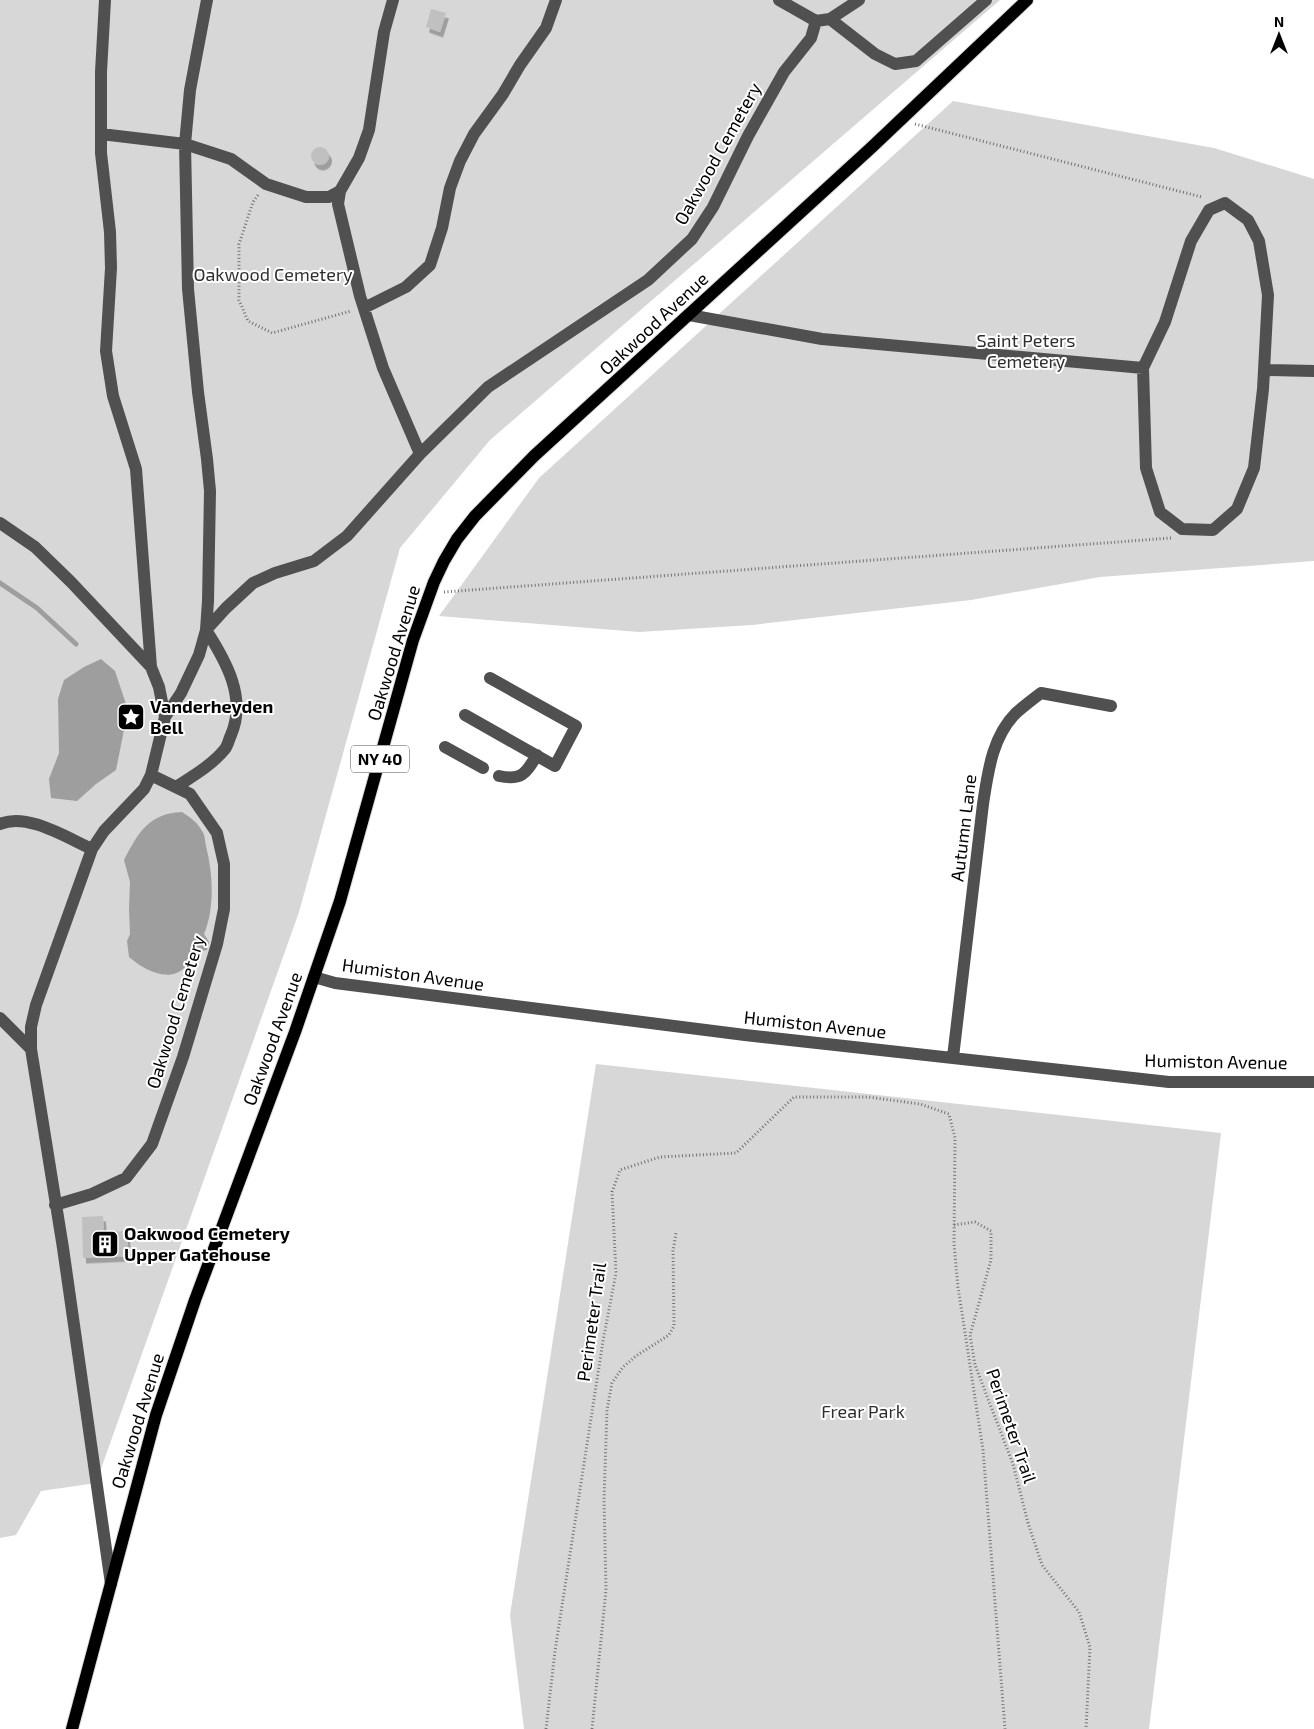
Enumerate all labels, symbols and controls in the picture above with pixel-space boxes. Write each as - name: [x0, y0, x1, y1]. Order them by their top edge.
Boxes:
- north arrow: [1254, 10, 1304, 60]
- text: N: [1274, 13, 1284, 30]
- street label: Oakwood Cemetery: [669, 78, 766, 228]
- park label: Oakwood Cemetery: [193, 263, 353, 285]
- street label: Oakwood Avenue: [594, 267, 712, 379]
- park label: Saint Peters Cemetery: [977, 329, 1075, 372]
- street label: Oakwood Avenue: [362, 582, 424, 723]
- place label: Vanderheyden Bell: [150, 695, 273, 738]
- place icon: Vanderheyden Bell: [116, 702, 146, 732]
- road number: NY 40: [351, 746, 409, 772]
- street label: Autumn Lane: [946, 773, 981, 883]
- street label: Oakwood Cemetery: [141, 932, 209, 1091]
- street label: Humiston Avenue: [341, 953, 486, 995]
- street label: Oakwood Avenue: [238, 969, 306, 1108]
- street label: Humiston Avenue: [743, 1006, 887, 1042]
- street label: Humiston Avenue: [1144, 1049, 1288, 1073]
- place label: Oakwood Cemetery Upper Gatehouse: [124, 1222, 291, 1265]
- building icon: Oakwood Cemetery Upper Gatehouse: [90, 1229, 120, 1259]
- street label: Perimeter Trail: [572, 1260, 610, 1383]
- street label: Oakwood Avenue: [106, 1350, 168, 1491]
- street label: Perimeter Trail: [982, 1365, 1042, 1487]
- park label: Frear Park: [821, 1400, 905, 1422]

